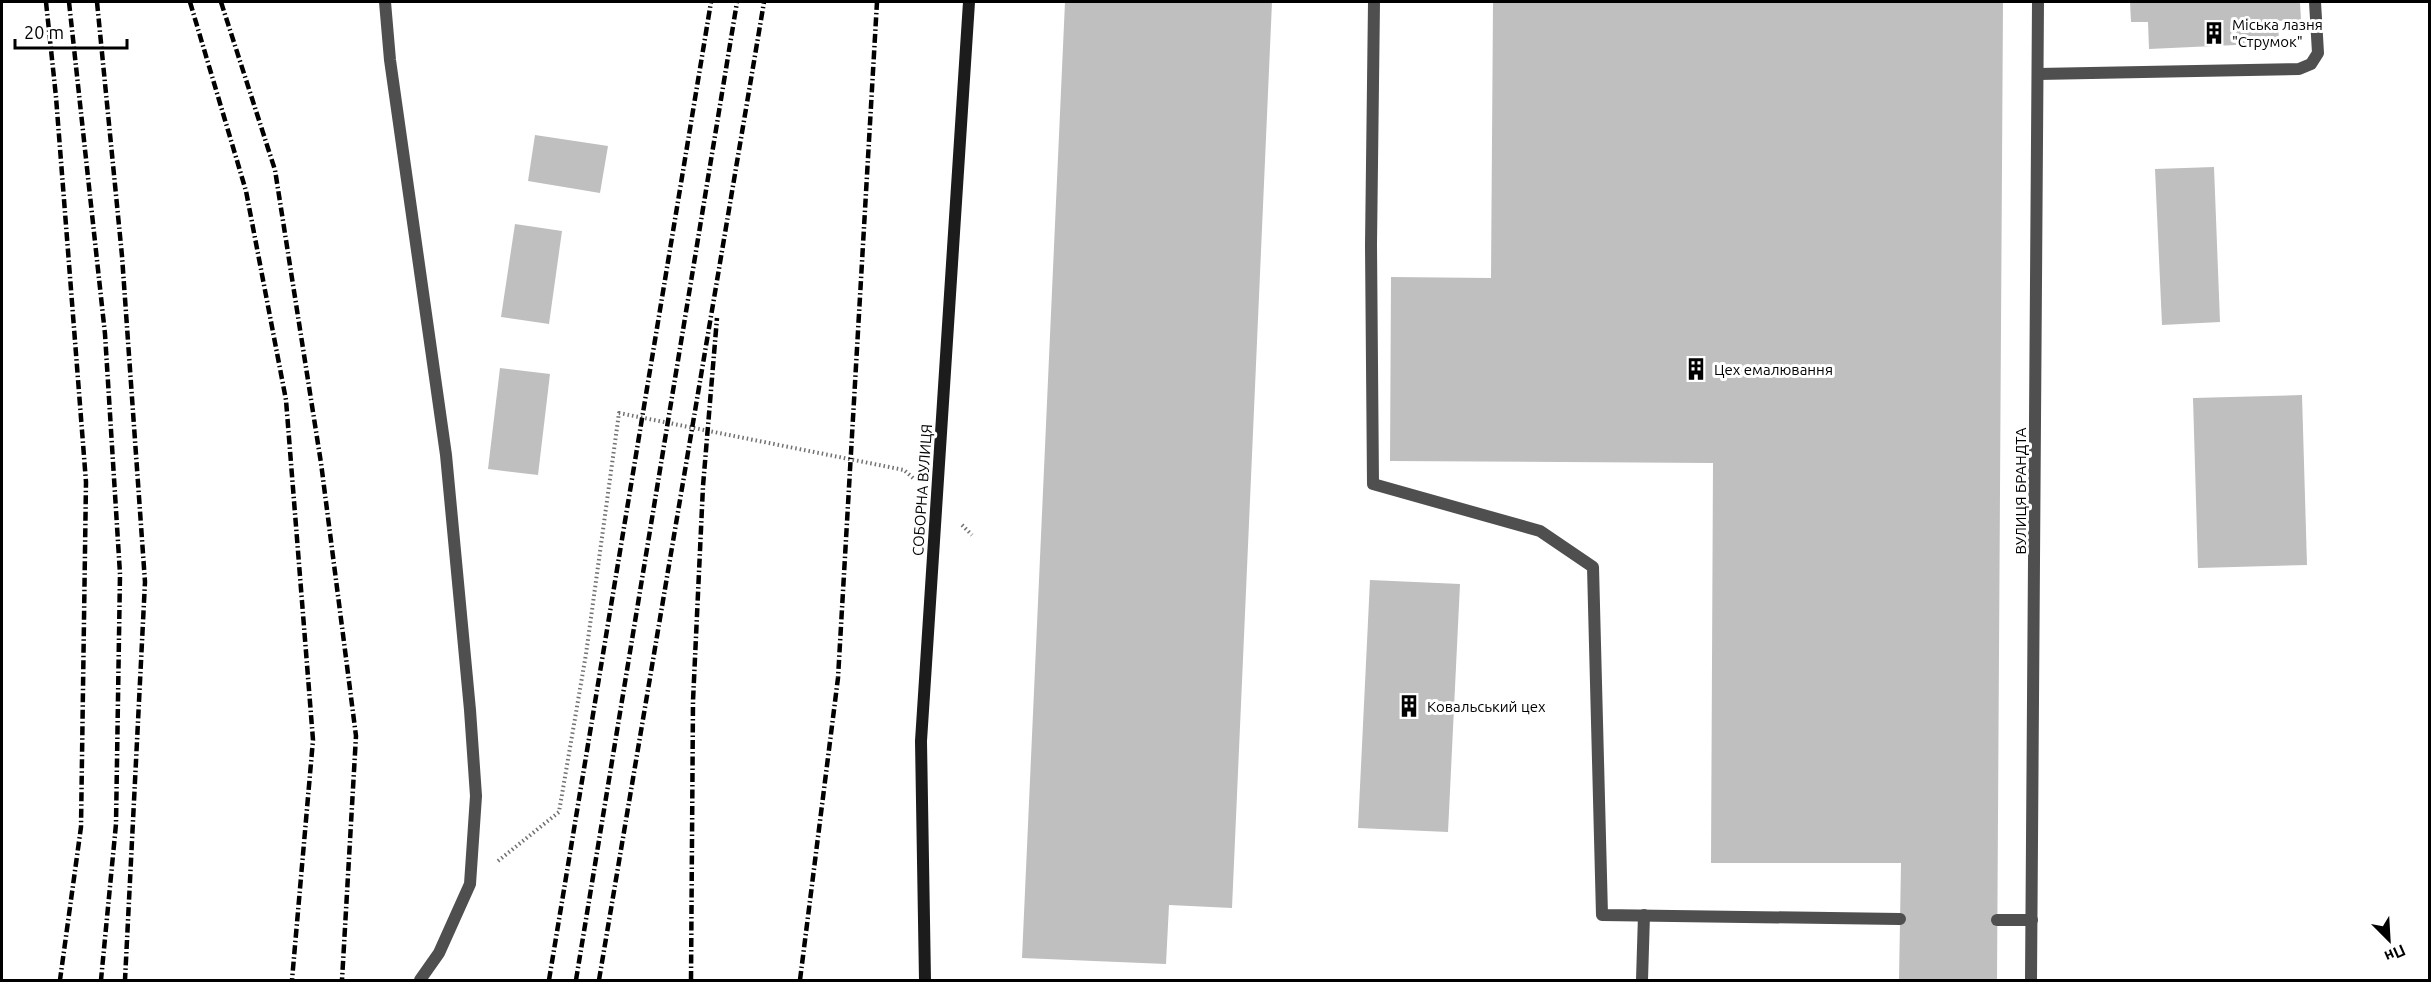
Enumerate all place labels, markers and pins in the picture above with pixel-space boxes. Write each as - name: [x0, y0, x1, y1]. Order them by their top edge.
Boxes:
- place label: Міська лазня "Струмок": [2232, 16, 2323, 50]
- building icon: Міська лазня "Струмок": [2201, 20, 2227, 46]
- building icon: Цех емалювання: [1683, 356, 1709, 382]
- place label: Цех емалювання: [1714, 361, 1833, 378]
- building icon: Ковальський цех: [1396, 693, 1422, 719]
- place label: Ковальський цех: [1427, 698, 1546, 715]

